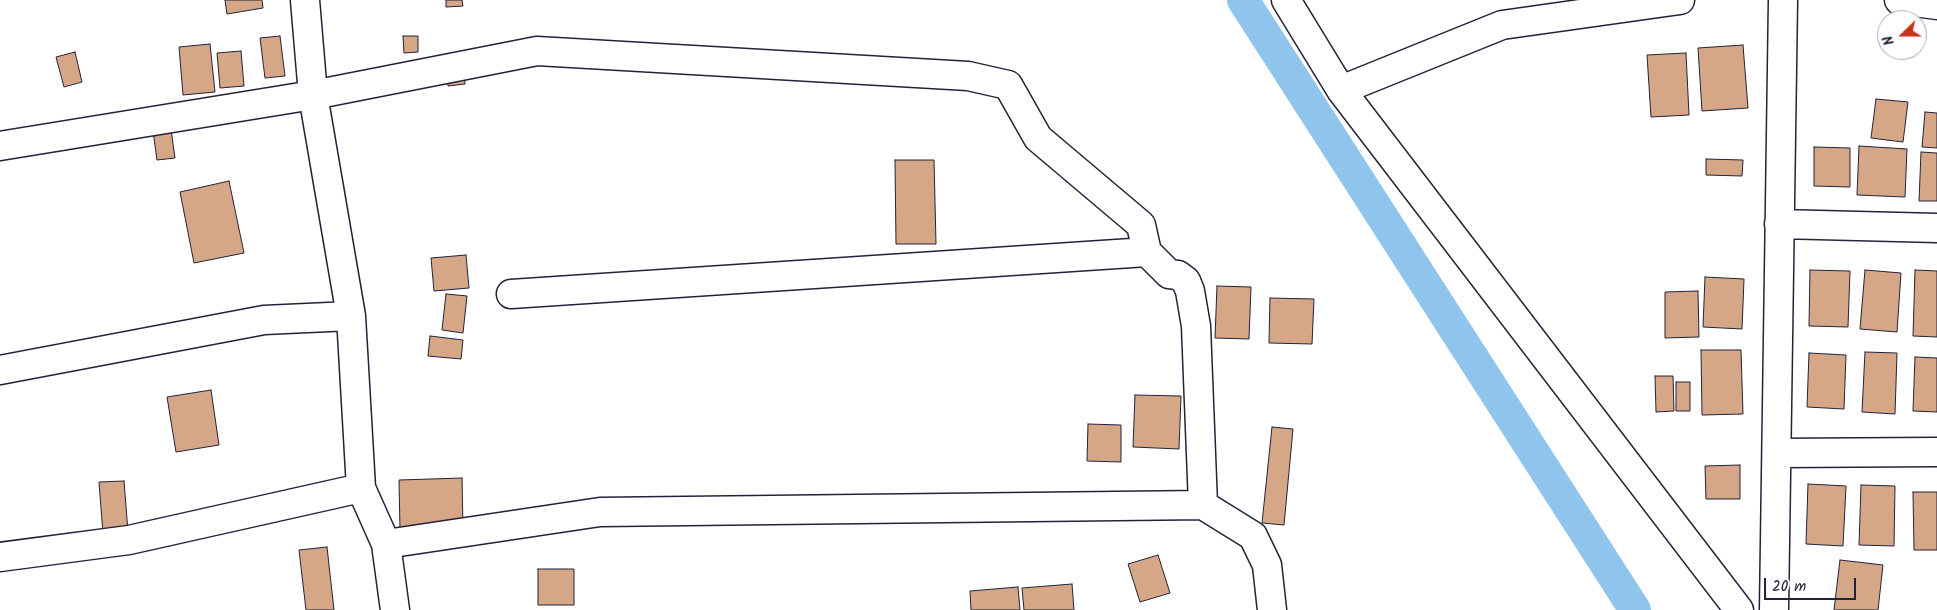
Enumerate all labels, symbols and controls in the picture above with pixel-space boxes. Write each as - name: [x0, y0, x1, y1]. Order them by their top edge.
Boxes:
- north arrow: [1877, 10, 1927, 60]
- text: N: [1877, 32, 1901, 48]
- scale bar: [1767, 568, 1860, 600]
- text: 20 m: [1772, 575, 1806, 599]

